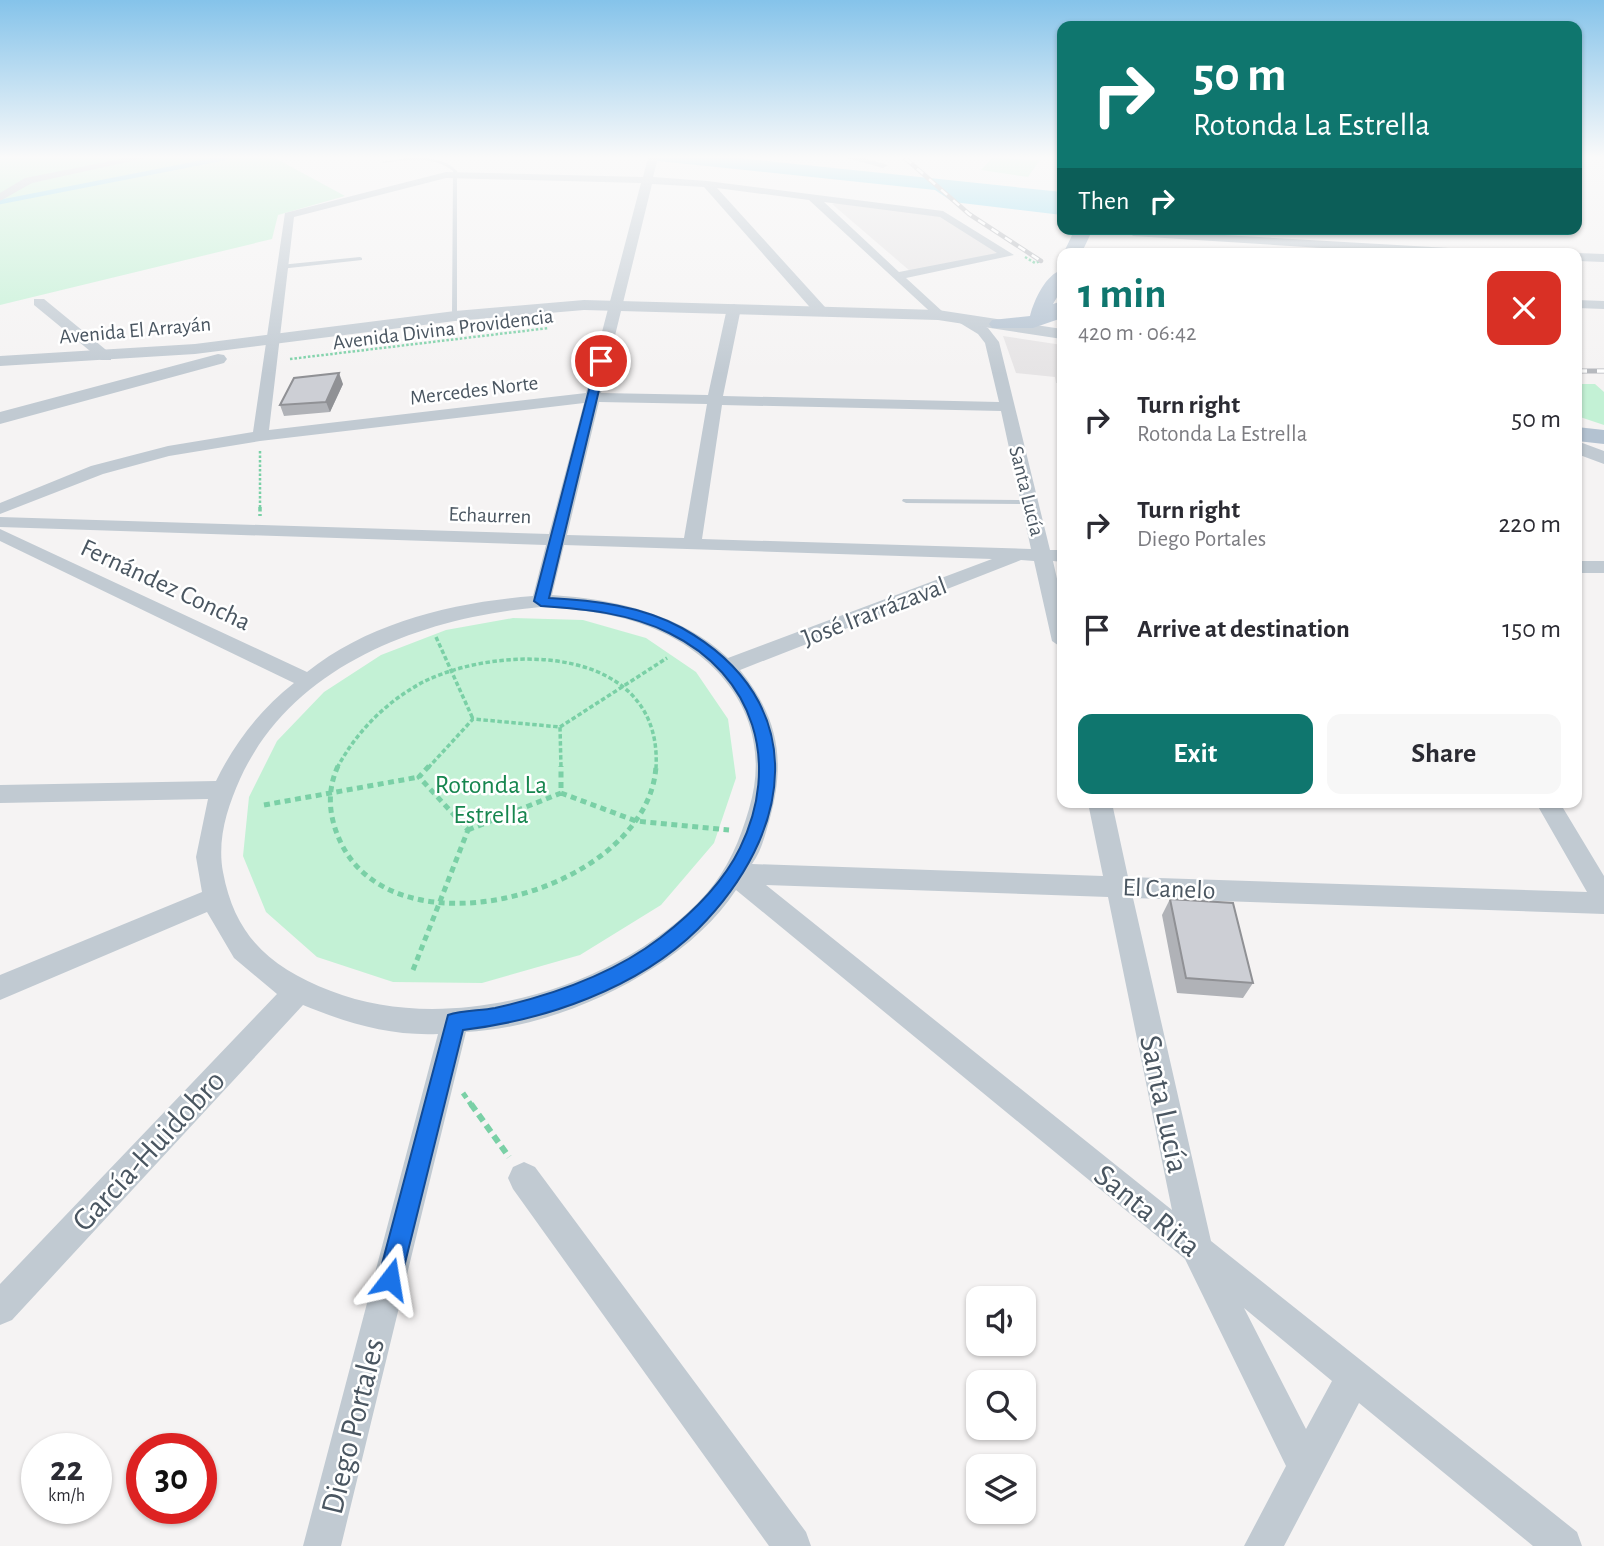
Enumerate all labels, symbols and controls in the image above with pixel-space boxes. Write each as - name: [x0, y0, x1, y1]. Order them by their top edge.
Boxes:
- icon: right: [1078, 49, 1169, 140]
- text: 50 m: [1193, 51, 1287, 100]
- text: Rotonda La Estrella: [1193, 109, 1430, 141]
- icon: right: [1143, 182, 1181, 220]
- text: Then: [1078, 188, 1129, 214]
- button: close: [1487, 271, 1561, 345]
- text: 1 min: [1078, 273, 1167, 315]
- street label: Avenida Divina Providencia: [332, 305, 555, 353]
- street label: Avenida El Arrayán: [58, 313, 212, 348]
- text: 420 m · 06:42: [1078, 322, 1196, 345]
- pin: [571, 331, 631, 391]
- icon: arrive: [582, 342, 620, 380]
- street label: Mercedes Norte: [409, 372, 539, 409]
- text: Turn right: [1137, 392, 1240, 418]
- icon: right: [1078, 401, 1116, 439]
- text: 50 m: [1511, 406, 1561, 432]
- text: Rotonda La Estrella: [1137, 423, 1307, 446]
- street label: Santa Lucía: [1005, 444, 1048, 539]
- text: Turn right: [1137, 497, 1240, 523]
- street label: Echaurren: [448, 504, 532, 527]
- icon: right: [1078, 506, 1116, 544]
- text: 220 m: [1499, 511, 1561, 537]
- text: Diego Portales: [1137, 528, 1266, 551]
- street label: Fernández Concha: [77, 534, 255, 636]
- street label: José Irarrázaval: [798, 572, 950, 651]
- icon: arrive: [1078, 611, 1116, 649]
- text: Arrive at destination: [1137, 616, 1350, 642]
- text: 150 m: [1502, 616, 1561, 642]
- button: Exit: [1078, 714, 1313, 794]
- button: Share: [1327, 714, 1561, 794]
- park label: Rotonda La Estrella: [435, 772, 547, 828]
- street label: El Canelo: [1122, 874, 1216, 904]
- street label: Santa Lucía: [1134, 1032, 1194, 1176]
- street label: García-Huidobro: [66, 1064, 231, 1237]
- street label: Santa Rita: [1088, 1159, 1206, 1263]
- position arrow: [353, 1242, 427, 1316]
- map controls: [966, 1286, 1036, 1524]
- button: sound: [966, 1286, 1036, 1356]
- street label: Diego Portales: [316, 1335, 390, 1517]
- button: search: [966, 1370, 1036, 1440]
- speed limit sign: 30: [126, 1433, 217, 1524]
- text: 22: [50, 1452, 83, 1487]
- button: layers: [966, 1454, 1036, 1524]
- text: km/h: [48, 1487, 85, 1505]

